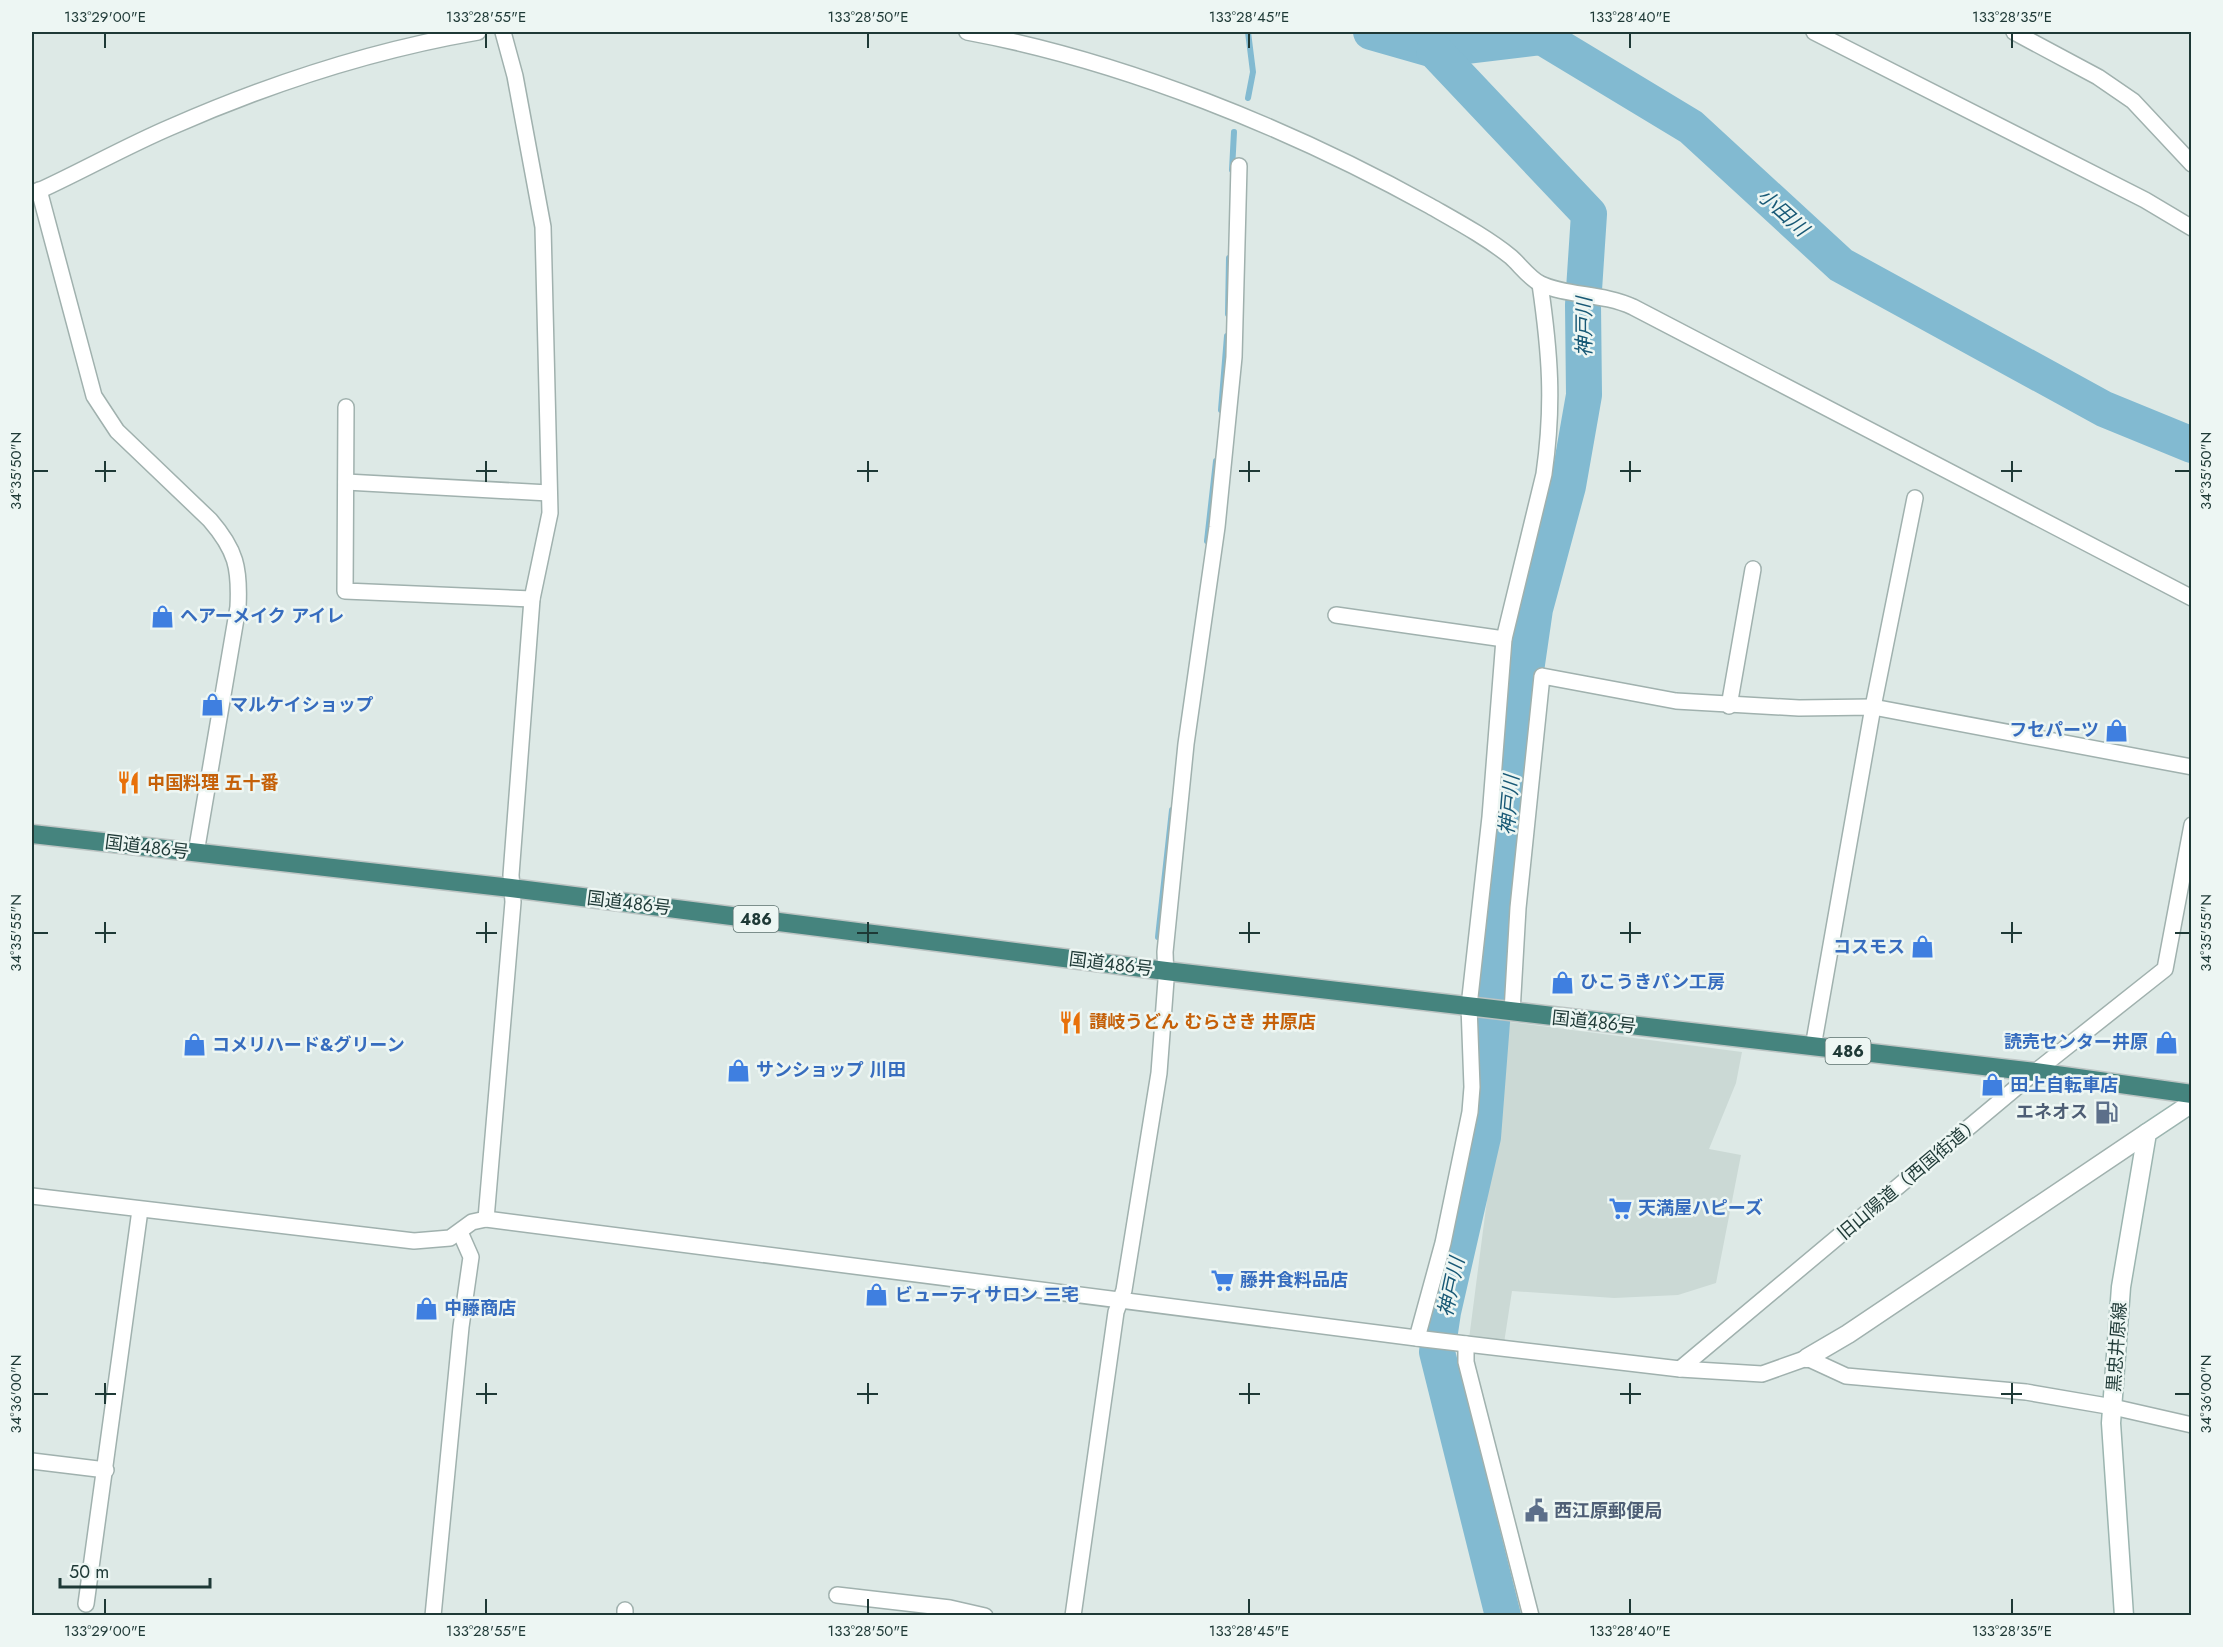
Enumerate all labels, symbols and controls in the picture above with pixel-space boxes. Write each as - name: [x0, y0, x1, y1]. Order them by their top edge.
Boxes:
- text: 133°29'00"E: [64, 6, 146, 28]
- text: 133°28'55"E: [446, 6, 526, 28]
- text: 133°28'50"E: [828, 6, 909, 28]
- text: 133°28'45"E: [1209, 6, 1289, 28]
- text: 133°28'40"E: [1589, 6, 1671, 28]
- text: 133°28'35"E: [1972, 6, 2052, 28]
- water label: 小田川: [1751, 182, 1816, 245]
- water label: 神戸川: [1570, 295, 1599, 357]
- text: 34°35'50"N: [5, 432, 27, 510]
- text: 34°35'50"N: [2195, 432, 2217, 510]
- shop icon: ヘアーメイク アイレ: [149, 603, 175, 629]
- place label: ヘアーメイク アイレ: [180, 603, 344, 629]
- shop icon: マルケイショップ: [199, 692, 225, 718]
- place label: マルケイショップ: [230, 692, 374, 718]
- place label: フセパーツ: [2009, 717, 2099, 743]
- shop icon: フセパーツ: [2104, 717, 2130, 743]
- restaurant icon: 中国料理 五十番: [116, 770, 142, 796]
- place label: 中国料理 五十番: [147, 770, 278, 796]
- water label: 神戸川: [1492, 772, 1527, 836]
- street label: 国道486号: [103, 829, 191, 865]
- street label: 国道486号: [585, 885, 673, 921]
- text: 34°35'55"N: [5, 894, 27, 972]
- text: 34°35'55"N: [2195, 894, 2217, 972]
- road number: 486: [734, 906, 778, 932]
- place label: コスモス: [1833, 934, 1905, 960]
- shop icon: コスモス: [1910, 934, 1936, 960]
- street label: 国道486号: [1067, 946, 1155, 982]
- shop icon: ひこうきパン工房: [1549, 969, 1575, 995]
- place label: ひこうきパン工房: [1580, 969, 1725, 995]
- street label: 国道486号: [1551, 1005, 1637, 1039]
- restaurant icon: 讃岐うどん むらさき 井原店: [1058, 1009, 1084, 1035]
- place label: 讃岐うどん むらさき 井原店: [1089, 1009, 1316, 1035]
- place label: 読売センター井原: [2004, 1029, 2148, 1055]
- shop icon: 読売センター井原: [2153, 1029, 2179, 1055]
- shop icon: コメリハード&グリーン: [181, 1032, 207, 1058]
- place label: コメリハード&グリーン: [212, 1032, 405, 1058]
- road number: 486: [1826, 1038, 1870, 1064]
- shop icon: サンショップ 川田: [725, 1057, 751, 1083]
- place label: サンショップ 川田: [756, 1057, 905, 1083]
- shop icon: 田上自転車店: [1979, 1072, 2005, 1098]
- place label: 田上自転車店: [2010, 1072, 2118, 1098]
- place label: エネオス: [2016, 1099, 2088, 1125]
- fuel station icon: エネオス: [2093, 1099, 2119, 1125]
- street label: 旧山陽道（西国街道）: [1832, 1110, 1986, 1246]
- supermarket icon: 天満屋ハピーズ: [1607, 1195, 1633, 1221]
- place label: 天満屋ハピーズ: [1638, 1195, 1763, 1221]
- water label: 神戸川: [1431, 1253, 1472, 1319]
- supermarket icon: 藤井食料品店: [1209, 1267, 1235, 1293]
- place label: 藤井食料品店: [1240, 1267, 1348, 1293]
- shop icon: ビューティサロン 三宅: [864, 1282, 890, 1308]
- place label: ビューティサロン 三宅: [895, 1282, 1079, 1308]
- shop icon: 中藤商店: [413, 1295, 439, 1321]
- place label: 中藤商店: [444, 1295, 516, 1321]
- street label: 黒忠井原線: [2101, 1301, 2133, 1393]
- text: 34°36'00"N: [5, 1355, 27, 1433]
- text: 34°36'00"N: [2195, 1355, 2217, 1433]
- public building icon: 西江原郵便局: [1523, 1498, 1549, 1524]
- place label: 西江原郵便局: [1554, 1498, 1662, 1524]
- scale bar: [60, 1551, 210, 1589]
- text: 50 m: [69, 1559, 109, 1585]
- text: 133°29'00"E: [64, 1620, 146, 1642]
- text: 133°28'55"E: [446, 1620, 526, 1642]
- text: 133°28'50"E: [828, 1620, 909, 1642]
- text: 133°28'45"E: [1209, 1620, 1289, 1642]
- text: 133°28'40"E: [1589, 1620, 1671, 1642]
- text: 133°28'35"E: [1972, 1620, 2052, 1642]

